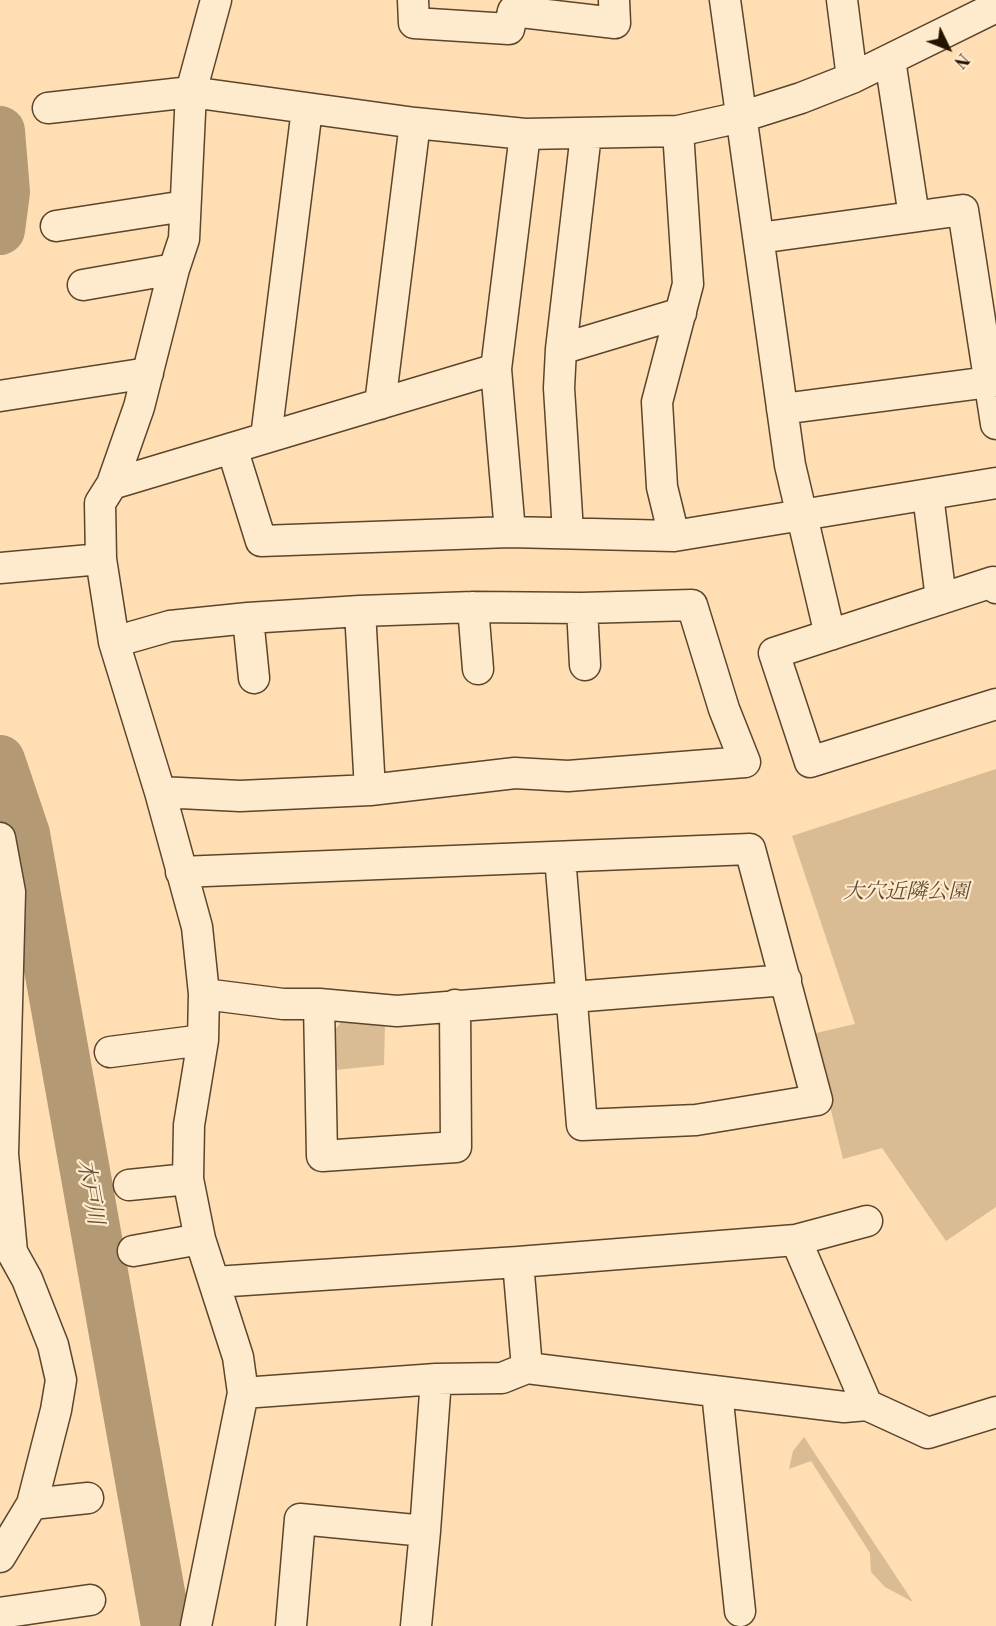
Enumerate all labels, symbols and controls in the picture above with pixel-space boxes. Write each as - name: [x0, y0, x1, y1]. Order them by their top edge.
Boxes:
- north arrow: [918, 18, 978, 78]
- text: N: [950, 49, 973, 72]
- park label: 大穴近隣公園: [843, 880, 969, 906]
- water label: 木戸川: [70, 1157, 108, 1227]

